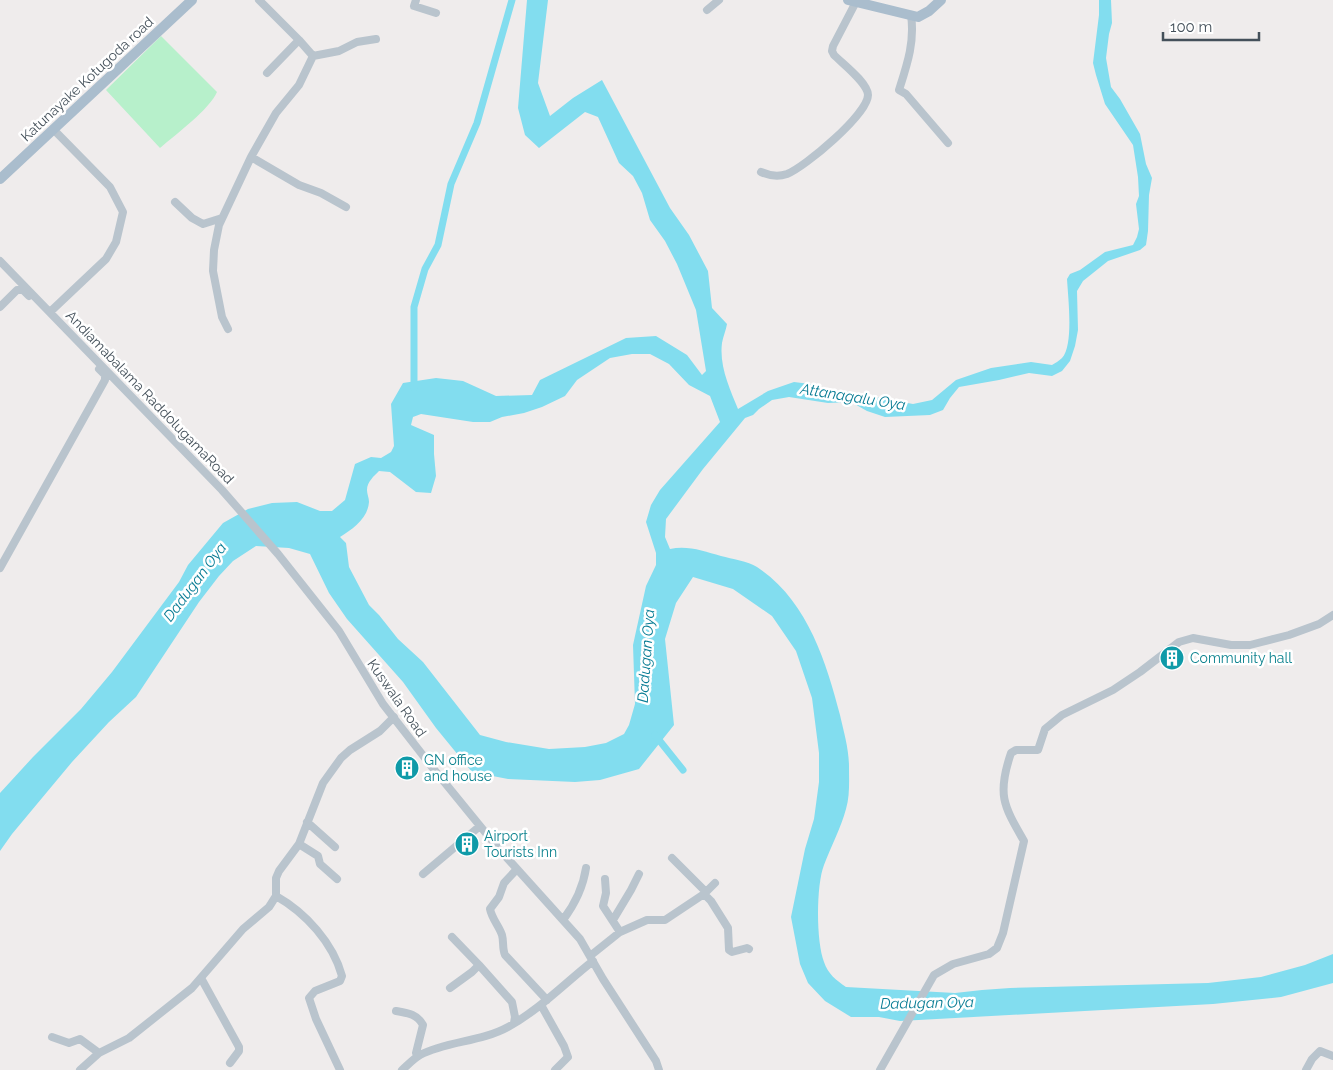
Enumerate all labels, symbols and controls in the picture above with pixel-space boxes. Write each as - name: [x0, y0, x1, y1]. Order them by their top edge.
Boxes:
- scale bar: [1163, 10, 1259, 42]
- street label: Katunayake Kotugoda road: [18, 13, 156, 145]
- text: 100 m: [1170, 18, 1212, 36]
- street label: Andiamabalama RaddolugamaRoad: [63, 307, 237, 487]
- water label: Attanagalu Oya: [798, 380, 907, 414]
- water label: Dadugan Oya: [160, 539, 230, 625]
- water label: Dadugan Oya: [634, 609, 658, 703]
- building icon: Community hall: [1159, 645, 1185, 671]
- place label: Community hall: [1190, 650, 1292, 666]
- street label: Kuswala Road: [364, 656, 430, 740]
- place label: GN office and house: [424, 752, 492, 784]
- building icon: GN office and house: [394, 755, 420, 781]
- place label: Airport Tourists Inn: [484, 828, 557, 860]
- building icon: Airport Tourists Inn: [454, 831, 480, 857]
- water label: Dadugan Oya: [880, 993, 974, 1013]

